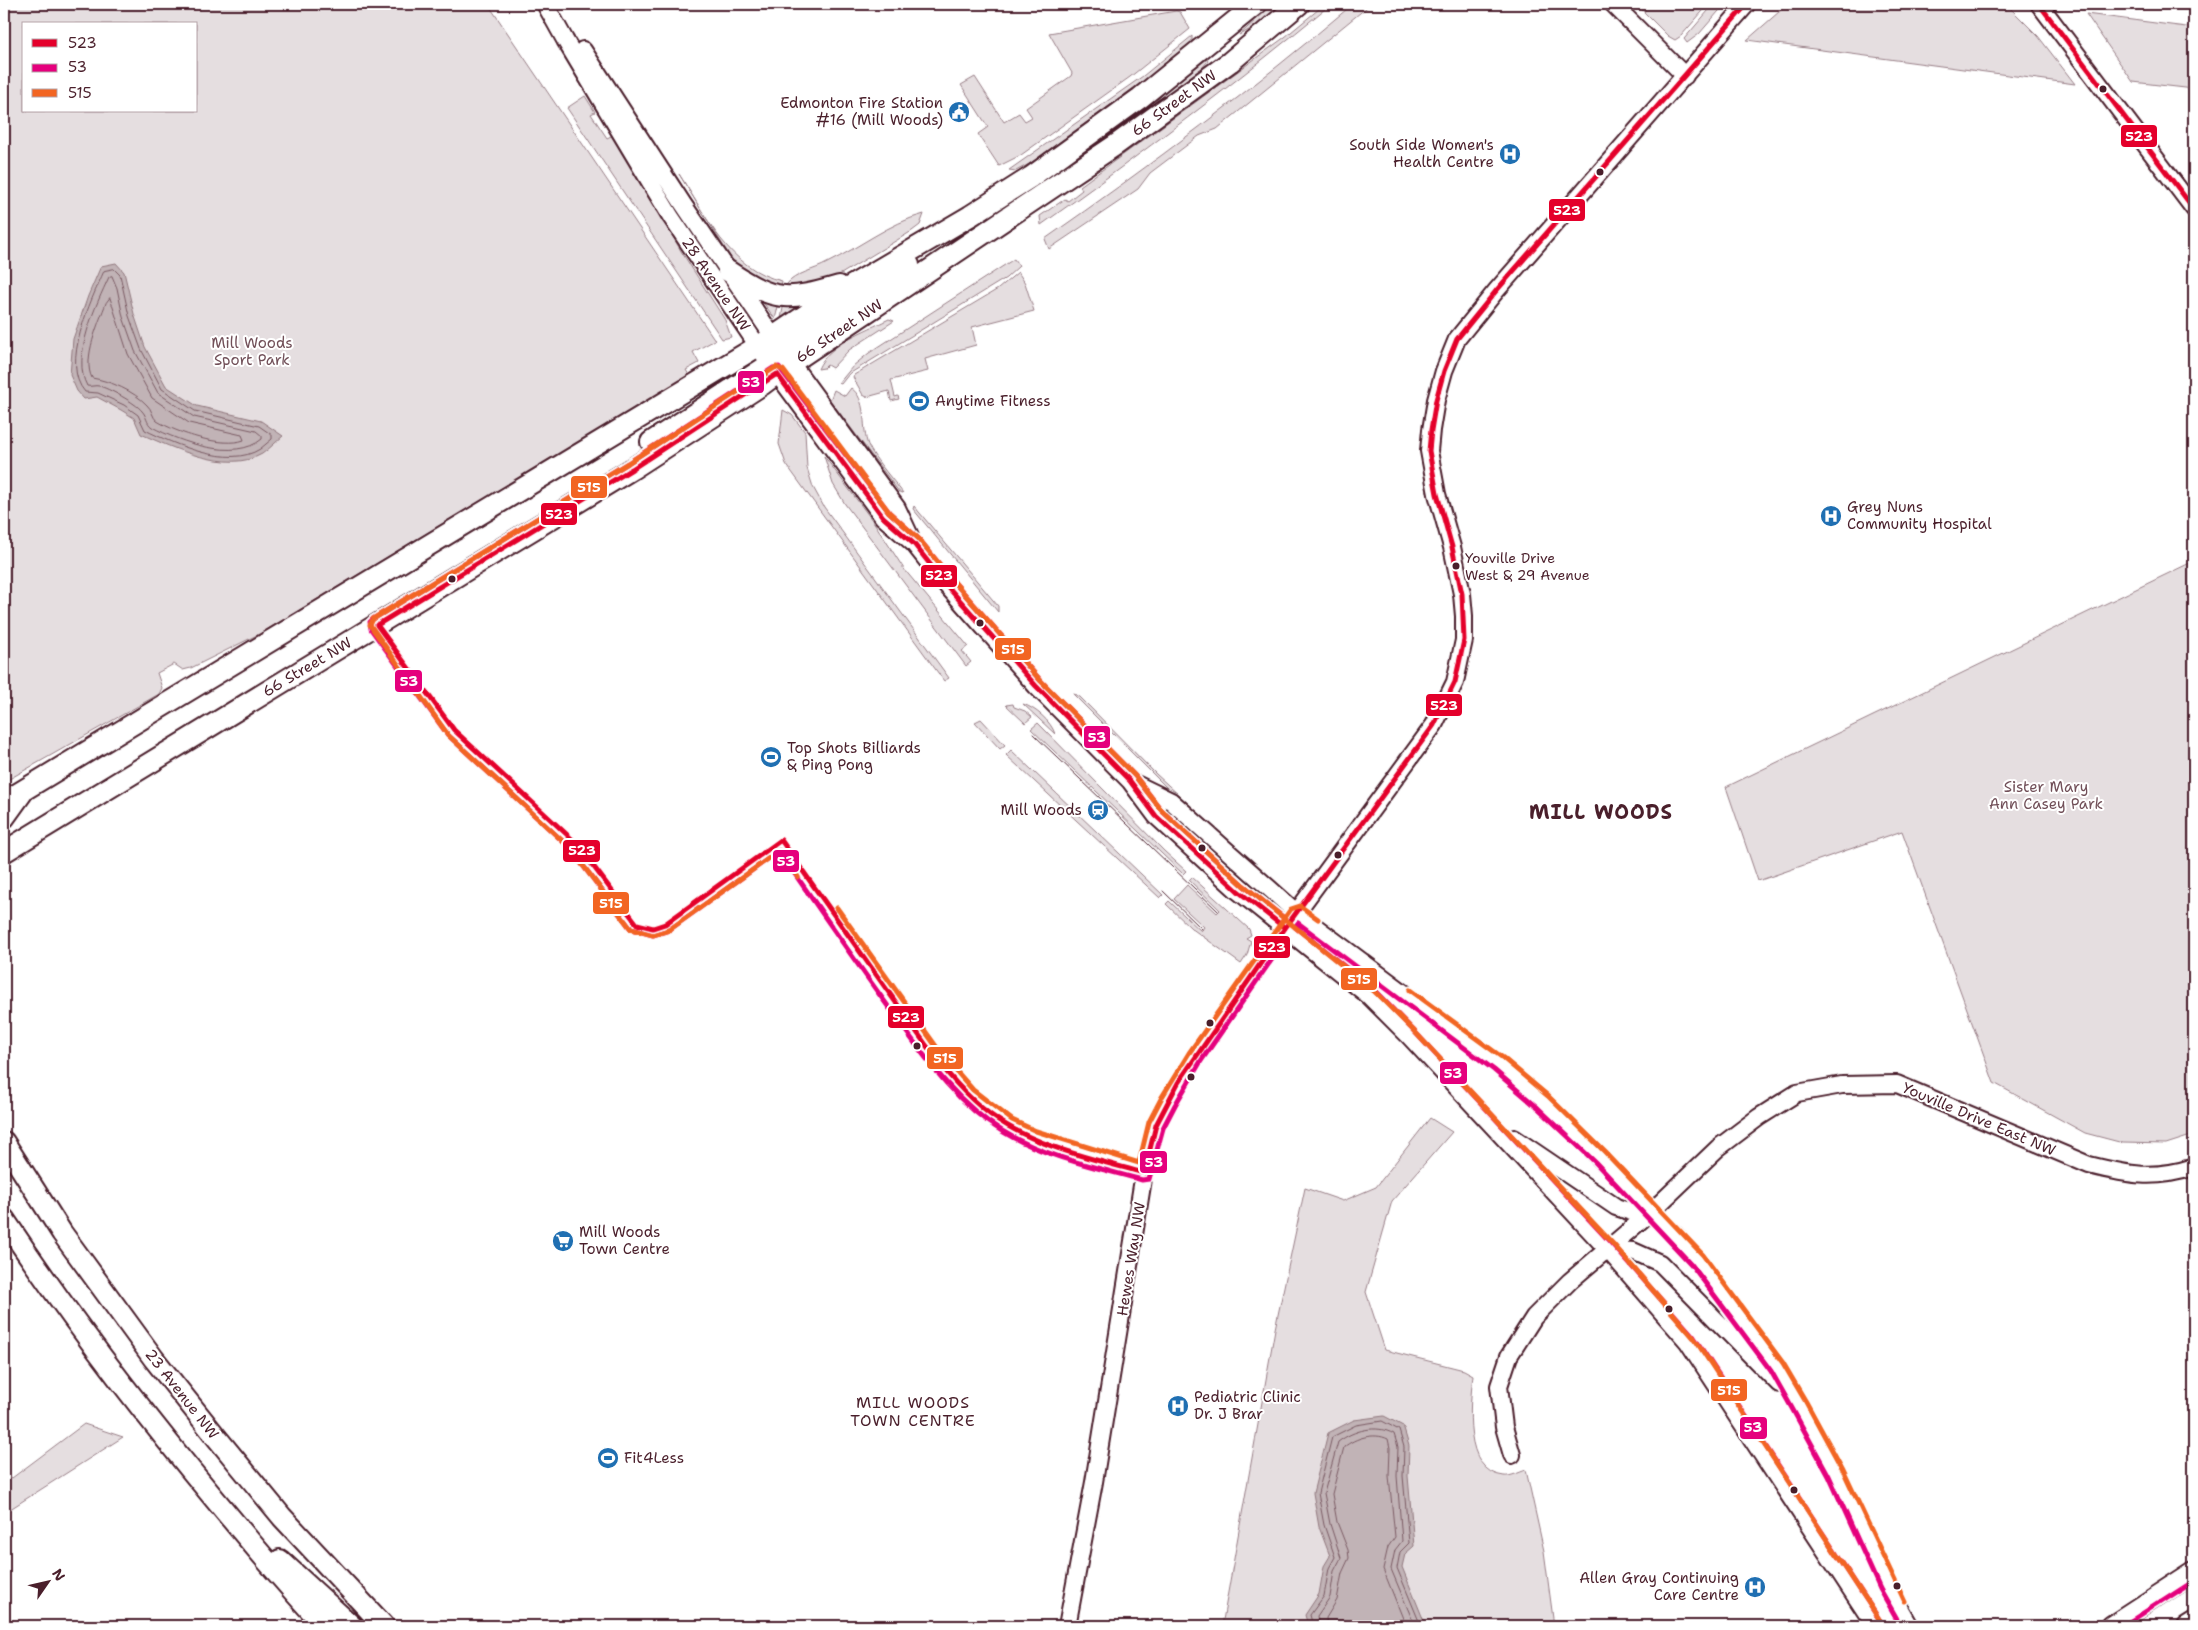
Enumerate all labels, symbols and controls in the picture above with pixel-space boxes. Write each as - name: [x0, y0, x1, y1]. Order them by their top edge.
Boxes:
- legend: [22, 22, 198, 112]
- text: 523: [68, 33, 97, 53]
- text: 53: [68, 57, 87, 77]
- street label: 66 Street NW: [1127, 65, 1221, 141]
- text: 515: [68, 83, 92, 103]
- unlabelled marker: [2098, 84, 2108, 94]
- place label: Edmonton Fire Station #16 (Mill Woods): [780, 93, 943, 130]
- public building icon: Edmonton Fire Station #16 (Mill Woods): [947, 100, 971, 124]
- line badge: 523: [2120, 124, 2158, 148]
- text: 523: [2125, 127, 2153, 145]
- place label: South Side Women's Health Centre: [1349, 135, 1494, 172]
- hospital icon: South Side Women's Health Centre: [1498, 142, 1522, 166]
- unlabelled marker: [1595, 167, 1605, 177]
- line badge: 523: [1548, 198, 1586, 222]
- text: 523: [1553, 201, 1581, 219]
- street label: 28 Avenue NW: [677, 233, 755, 335]
- street label: 66 Street NW: [792, 295, 886, 367]
- park label: Mill Woods Sport Park: [211, 333, 293, 370]
- line badge: 53: [737, 370, 765, 394]
- text: 53: [742, 373, 760, 391]
- sports icon: Anytime Fitness: [907, 389, 931, 413]
- place label: Anytime Fitness: [935, 391, 1051, 411]
- line badge: 515: [570, 475, 608, 499]
- text: 515: [577, 478, 601, 496]
- place label: Grey Nuns Community Hospital: [1847, 497, 1992, 534]
- line badge: 523: [540, 502, 578, 526]
- hospital icon: Grey Nuns Community Hospital: [1819, 504, 1843, 528]
- text: 523: [545, 505, 573, 523]
- place label: Youville Drive West & 29 Avenue: [1465, 549, 1590, 584]
- marker: Youville Drive West & 29 Avenue: [1451, 561, 1461, 571]
- line badge: 523: [920, 564, 958, 588]
- text: 523: [925, 566, 953, 584]
- unlabelled marker: [447, 574, 457, 584]
- unlabelled marker: [975, 618, 985, 628]
- street label: 66 Street NW: [259, 632, 355, 702]
- line badge: 515: [994, 637, 1032, 661]
- text: 515: [1001, 640, 1025, 658]
- line badge: 53: [394, 669, 423, 693]
- text: 53: [400, 672, 418, 690]
- line badge: 523: [1425, 693, 1463, 717]
- text: 523: [1430, 696, 1458, 714]
- line badge: 53: [1083, 725, 1111, 749]
- text: 53: [1088, 728, 1106, 746]
- place label: Top Shots Billiards & Ping Pong: [787, 738, 921, 775]
- sports icon: Top Shots Billiards & Ping Pong: [759, 745, 783, 769]
- park label: Sister Mary Ann Casey Park: [1989, 777, 2103, 814]
- station icon: Mill Woods: [1086, 798, 1110, 822]
- district label: MILL WOODS: [1529, 799, 1673, 825]
- place label: Mill Woods: [1000, 800, 1082, 820]
- line badge: 523: [562, 839, 601, 863]
- text: 523: [568, 841, 596, 859]
- unlabelled marker: [1197, 843, 1207, 853]
- line badge: 53: [772, 849, 800, 873]
- unlabelled marker: [1333, 850, 1343, 860]
- text: 53: [777, 852, 795, 870]
- line badge: 515: [592, 891, 630, 915]
- text: 515: [599, 894, 623, 912]
- line badge: 523: [1253, 935, 1291, 959]
- text: 523: [1258, 938, 1286, 956]
- line badge: 515: [1340, 967, 1378, 991]
- text: 515: [1347, 970, 1371, 988]
- line badge: 523: [887, 1005, 925, 1029]
- text: 523: [892, 1008, 920, 1026]
- unlabelled marker: [1205, 1018, 1215, 1028]
- unlabelled marker: [912, 1041, 922, 1051]
- line badge: 515: [926, 1046, 964, 1070]
- text: 515: [933, 1049, 957, 1067]
- line badge: 53: [1439, 1061, 1468, 1085]
- text: 53: [1444, 1064, 1462, 1082]
- unlabelled marker: [1186, 1072, 1196, 1082]
- street label: Youville Drive East NW: [1899, 1078, 2059, 1160]
- line badge: 53: [1139, 1150, 1168, 1174]
- text: 53: [1145, 1153, 1163, 1171]
- street label: Hewes Way NW: [1112, 1201, 1150, 1317]
- place label: Mill Woods Town Centre: [579, 1222, 670, 1259]
- supermarket icon: Mill Woods Town Centre: [551, 1229, 575, 1253]
- unlabelled marker: [1664, 1304, 1674, 1314]
- street label: 23 Avenue NW: [141, 1345, 223, 1443]
- line badge: 515: [1710, 1378, 1748, 1402]
- text: 515: [1717, 1381, 1741, 1399]
- place label: Pediatric Clinic Dr. J Brar: [1194, 1387, 1301, 1424]
- district label: MILL WOODS TOWN CENTRE: [850, 1392, 976, 1431]
- hospital icon: Pediatric Clinic Dr. J Brar: [1166, 1394, 1190, 1418]
- line badge: 53: [1739, 1416, 1768, 1440]
- text: 53: [1744, 1418, 1762, 1436]
- sports icon: Fit4Less: [596, 1446, 620, 1470]
- place label: Fit4Less: [624, 1448, 684, 1468]
- unlabelled marker: [1789, 1485, 1799, 1495]
- north arrow: [22, 1558, 72, 1608]
- text: N: [48, 1565, 69, 1584]
- place label: Allen Gray Continuing Care Centre: [1579, 1568, 1739, 1605]
- hospital icon: Allen Gray Continuing Care Centre: [1743, 1575, 1767, 1599]
- unlabelled marker: [1892, 1581, 1902, 1591]

